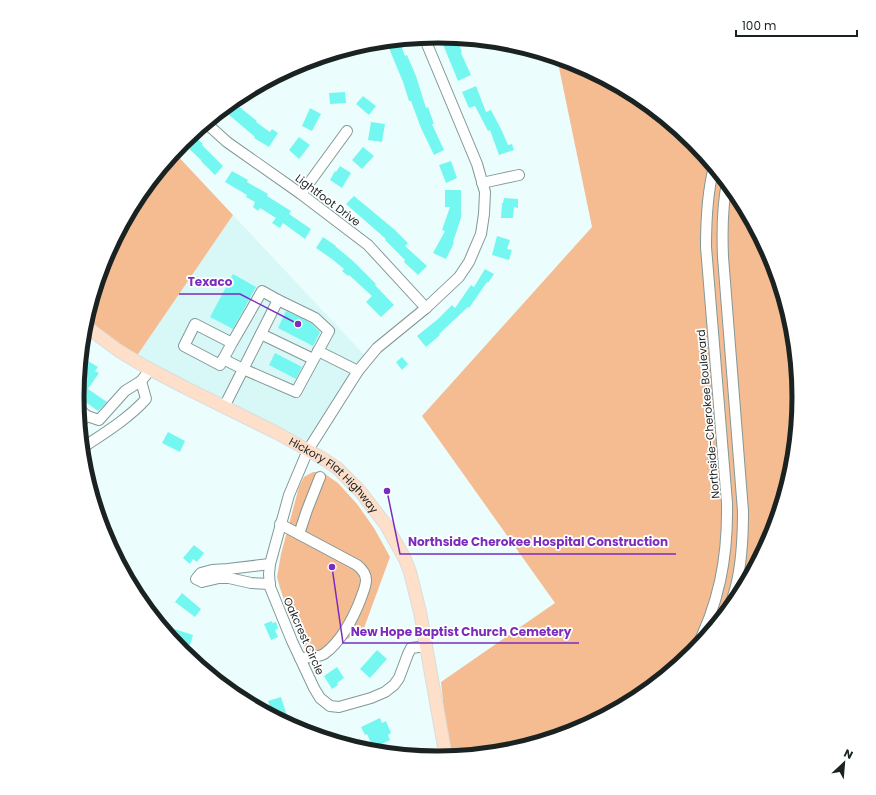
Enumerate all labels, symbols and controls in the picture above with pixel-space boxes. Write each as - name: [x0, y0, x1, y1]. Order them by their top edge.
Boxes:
- scale bar: [736, 12, 857, 38]
- text: 100 m: [742, 17, 776, 34]
- street label: Lightfoot Drive: [292, 170, 364, 230]
- callout: Texaco: [179, 270, 240, 294]
- text: Texaco: [188, 273, 233, 290]
- street label: Northside-Cherokee Boulevard: [693, 329, 723, 499]
- street label: Hickory Flat Highway: [286, 433, 383, 517]
- callout: Northside Cherokee Hospital Construction: [400, 530, 676, 554]
- text: Northside Cherokee Hospital Construction: [408, 533, 668, 550]
- street label: Oakcrest Circle: [280, 595, 328, 678]
- callout: New Hope Baptist Church Cemetery: [343, 619, 579, 643]
- text: New Hope Baptist Church Cemetery: [351, 623, 572, 640]
- north arrow: [824, 743, 864, 783]
- text: N: [841, 745, 856, 763]

